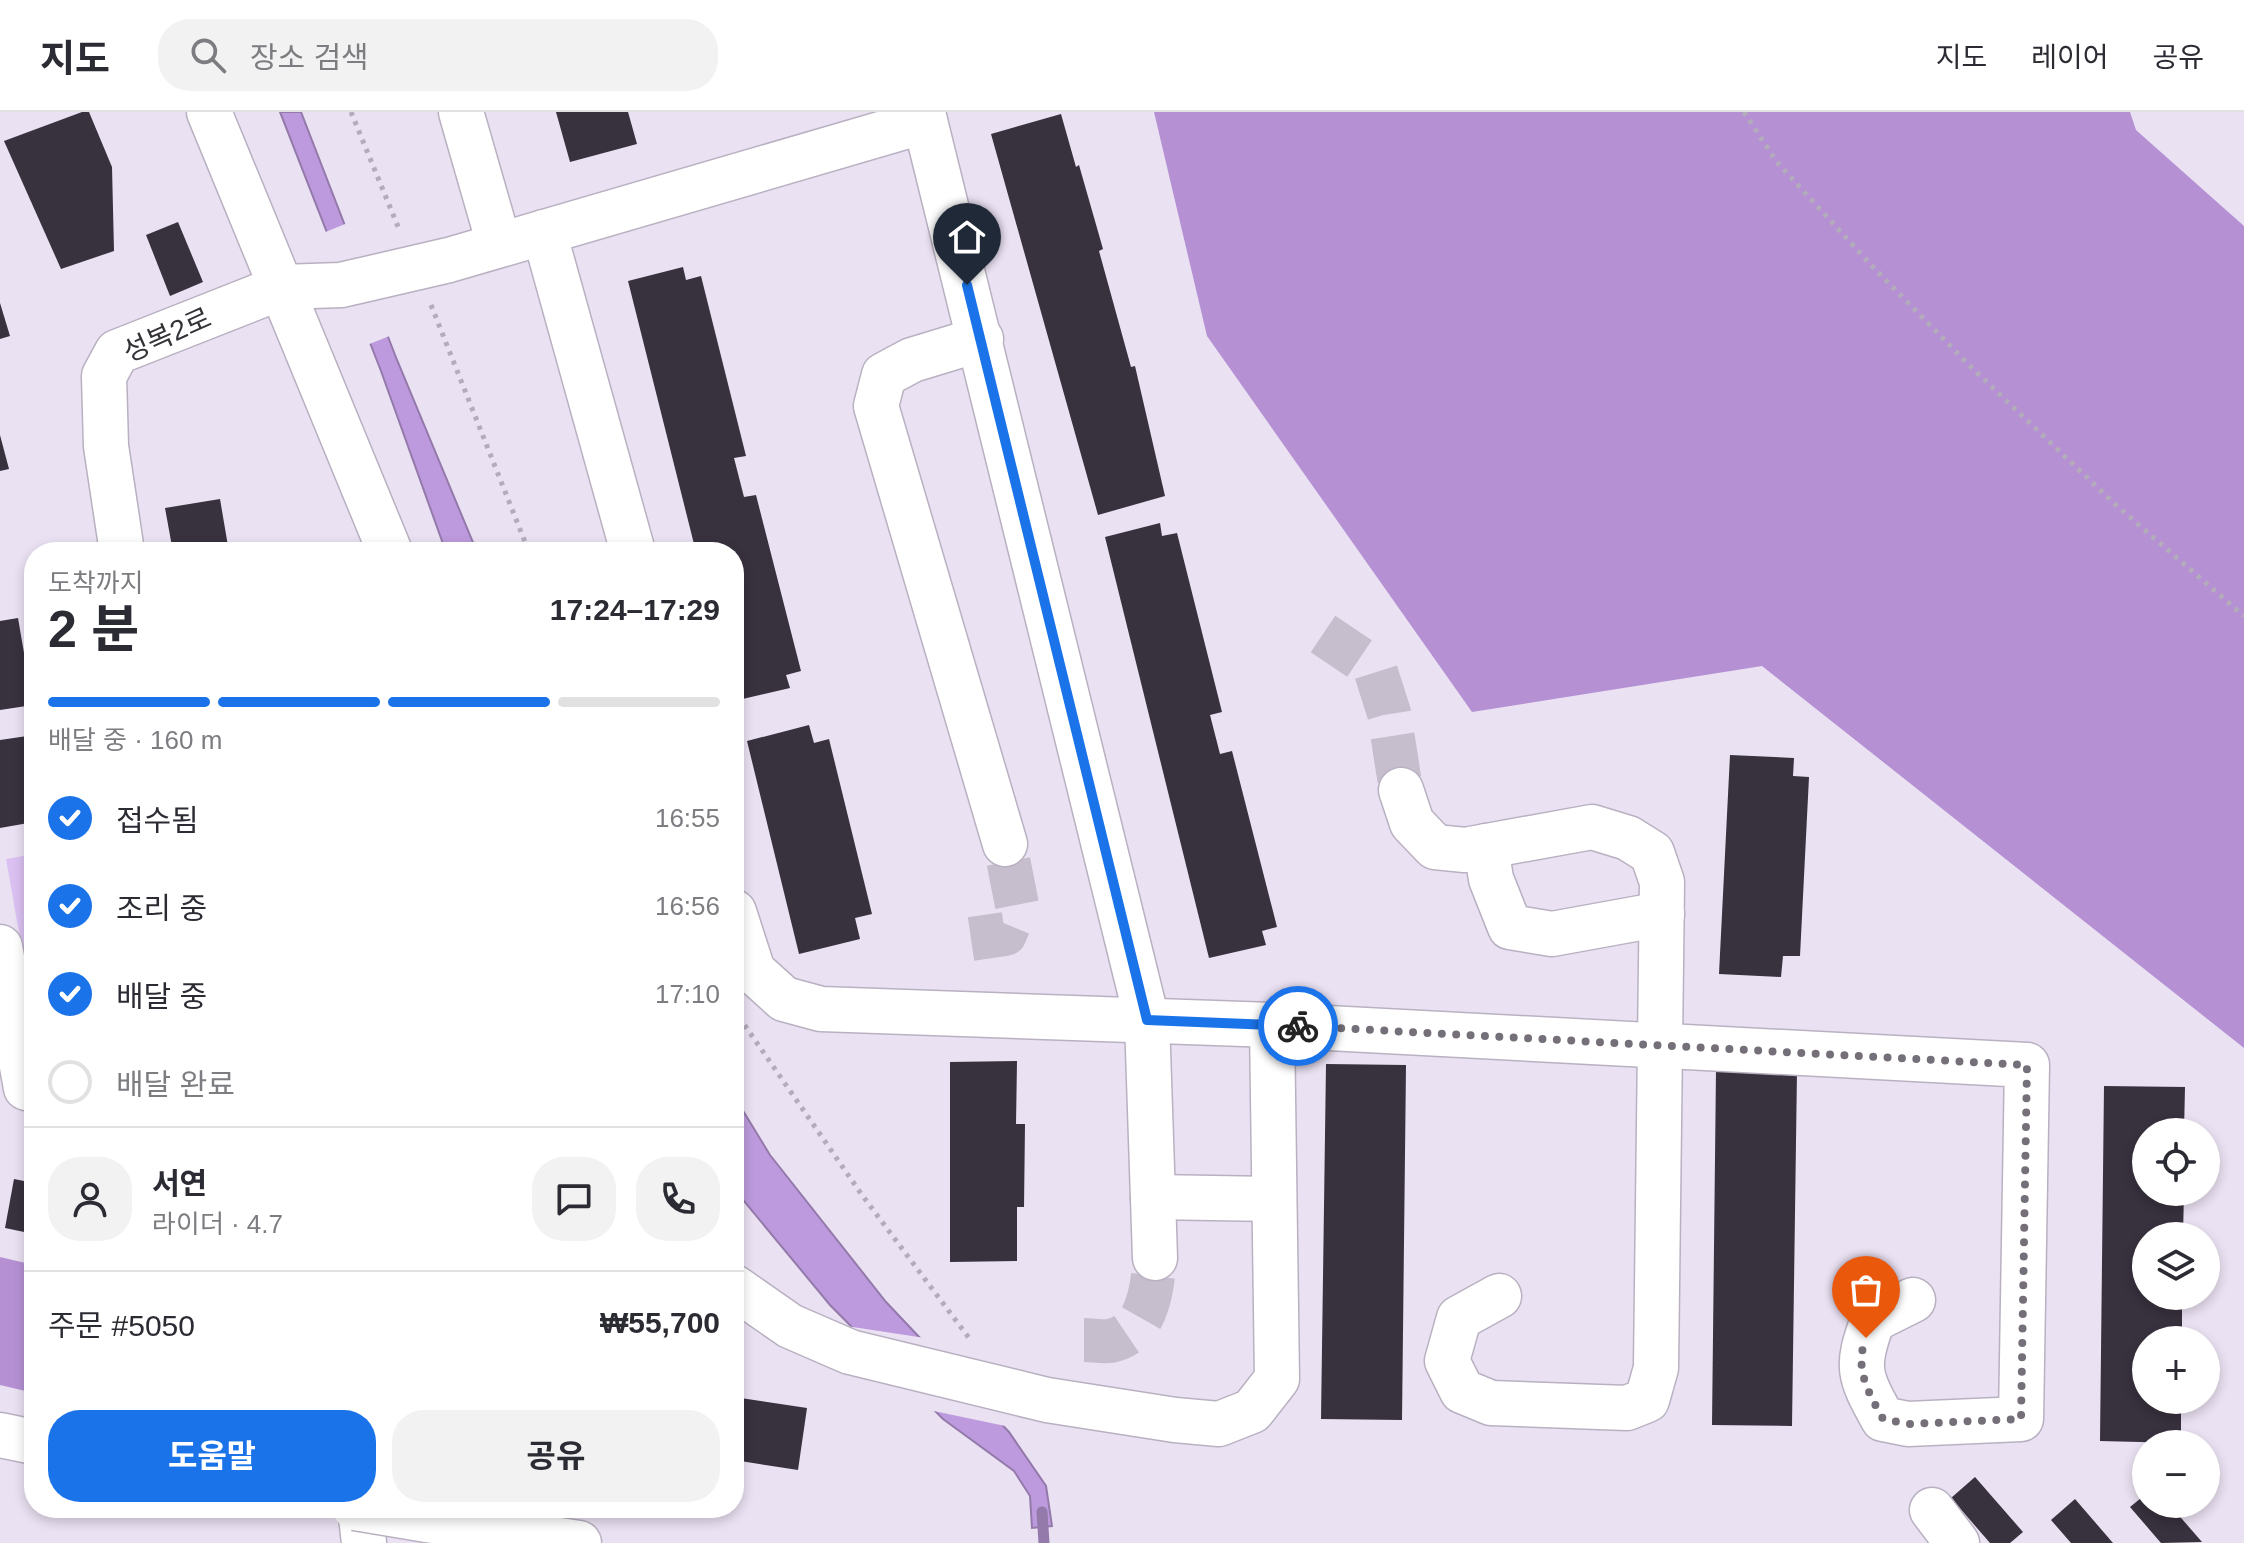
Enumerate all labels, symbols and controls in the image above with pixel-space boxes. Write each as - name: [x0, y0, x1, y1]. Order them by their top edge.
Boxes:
- search box: [158, 19, 718, 91]
- icon: search: [186, 33, 230, 77]
- text: 지도: [40, 38, 110, 80]
- text: 장소 검색: [250, 41, 369, 74]
- text: 지도: [1936, 42, 1987, 73]
- text: 레이어: [2031, 42, 2108, 73]
- text: 공유: [2152, 42, 2204, 73]
- pin: [933, 203, 1001, 285]
- icon: home: [945, 215, 989, 259]
- street label: 성복2로: [118, 302, 216, 368]
- text: 도착까지: [48, 568, 144, 598]
- text: 17:24–17:29: [550, 593, 720, 626]
- text: 2 분: [48, 600, 139, 658]
- text: 배달 중 · 160 m: [48, 725, 222, 755]
- icon: check: [48, 796, 92, 840]
- text: 16:55: [655, 803, 720, 833]
- text: 접수됨: [116, 804, 199, 837]
- icon: check: [48, 884, 92, 928]
- text: 16:56: [655, 891, 720, 921]
- text: 조리 중: [116, 892, 207, 925]
- icon: check: [48, 972, 92, 1016]
- text: 17:10: [655, 979, 720, 1009]
- text: 배달 중: [116, 980, 207, 1013]
- courier: [1258, 986, 1338, 1066]
- icon: bike: [1276, 1004, 1320, 1048]
- text: 배달 완료: [116, 1068, 235, 1101]
- map controls: [2132, 1118, 2220, 1518]
- button: locate: [2132, 1118, 2220, 1206]
- button: person: [48, 1157, 132, 1241]
- button: chat: [532, 1157, 616, 1241]
- button: phone: [636, 1157, 720, 1241]
- text: 서연: [152, 1167, 207, 1200]
- text: 라이더 · 4.7: [152, 1209, 283, 1239]
- button: layers: [2132, 1222, 2220, 1310]
- pin: [1832, 1256, 1900, 1338]
- icon: bag: [1844, 1268, 1888, 1312]
- text: ₩55,700: [600, 1306, 720, 1339]
- text: 주문 #5050: [48, 1309, 195, 1342]
- button: +: [2132, 1326, 2220, 1414]
- button: 도움말: [48, 1410, 376, 1502]
- button: 공유: [392, 1410, 720, 1502]
- button: −: [2132, 1430, 2220, 1518]

